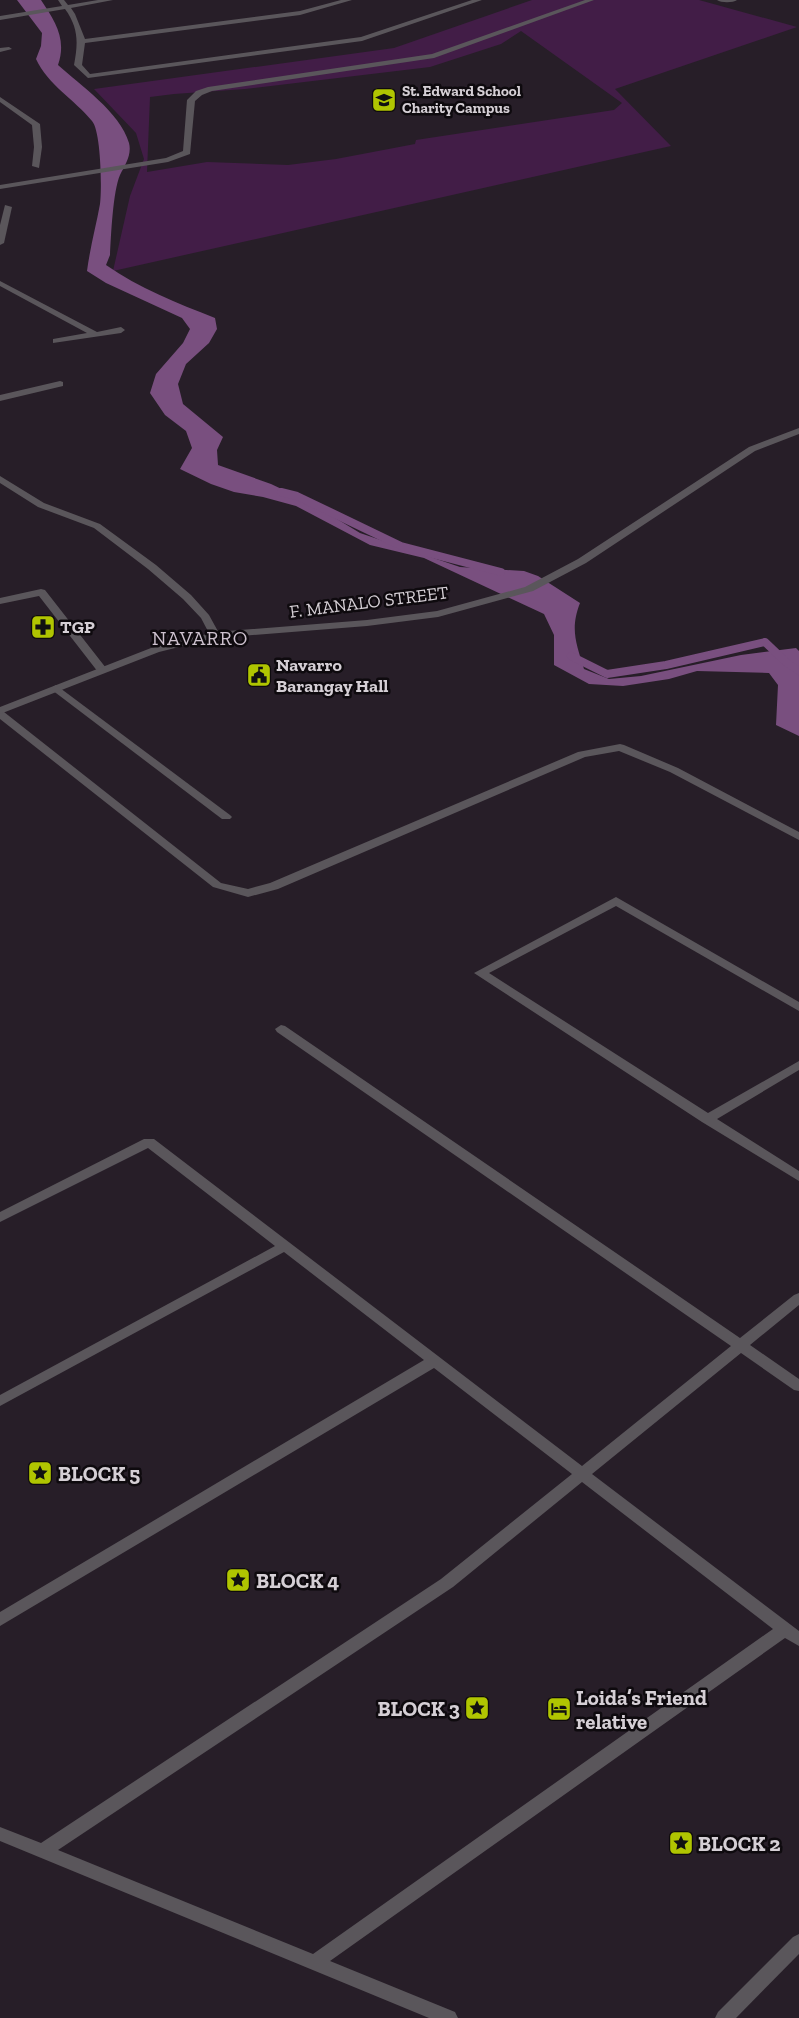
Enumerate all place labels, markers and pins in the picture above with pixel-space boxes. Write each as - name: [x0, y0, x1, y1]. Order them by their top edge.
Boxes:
- place label: St. Edward School Charity Campus: [402, 82, 521, 117]
- school or university icon: St. Edward School Charity Campus: [371, 87, 397, 113]
- pharmacy icon: TGP: [30, 614, 56, 640]
- place label: TGP: [60, 616, 95, 638]
- place label: Navarro Barangay Hall: [276, 654, 388, 697]
- public building icon: Navarro Barangay Hall: [246, 662, 272, 688]
- place icon: BLOCK 5: [27, 1460, 53, 1486]
- place label: BLOCK 5: [58, 1461, 140, 1486]
- place icon: BLOCK 4: [225, 1567, 251, 1593]
- place label: BLOCK 4: [256, 1568, 339, 1593]
- place label: Loida’s Friend relative: [576, 1685, 707, 1734]
- place icon: BLOCK 3: [464, 1695, 490, 1721]
- place label: BLOCK 3: [377, 1696, 460, 1721]
- hotel icon: Loida’s Friend relative: [546, 1696, 572, 1722]
- place icon: BLOCK 2: [668, 1830, 694, 1856]
- place label: BLOCK 2: [698, 1831, 781, 1856]

